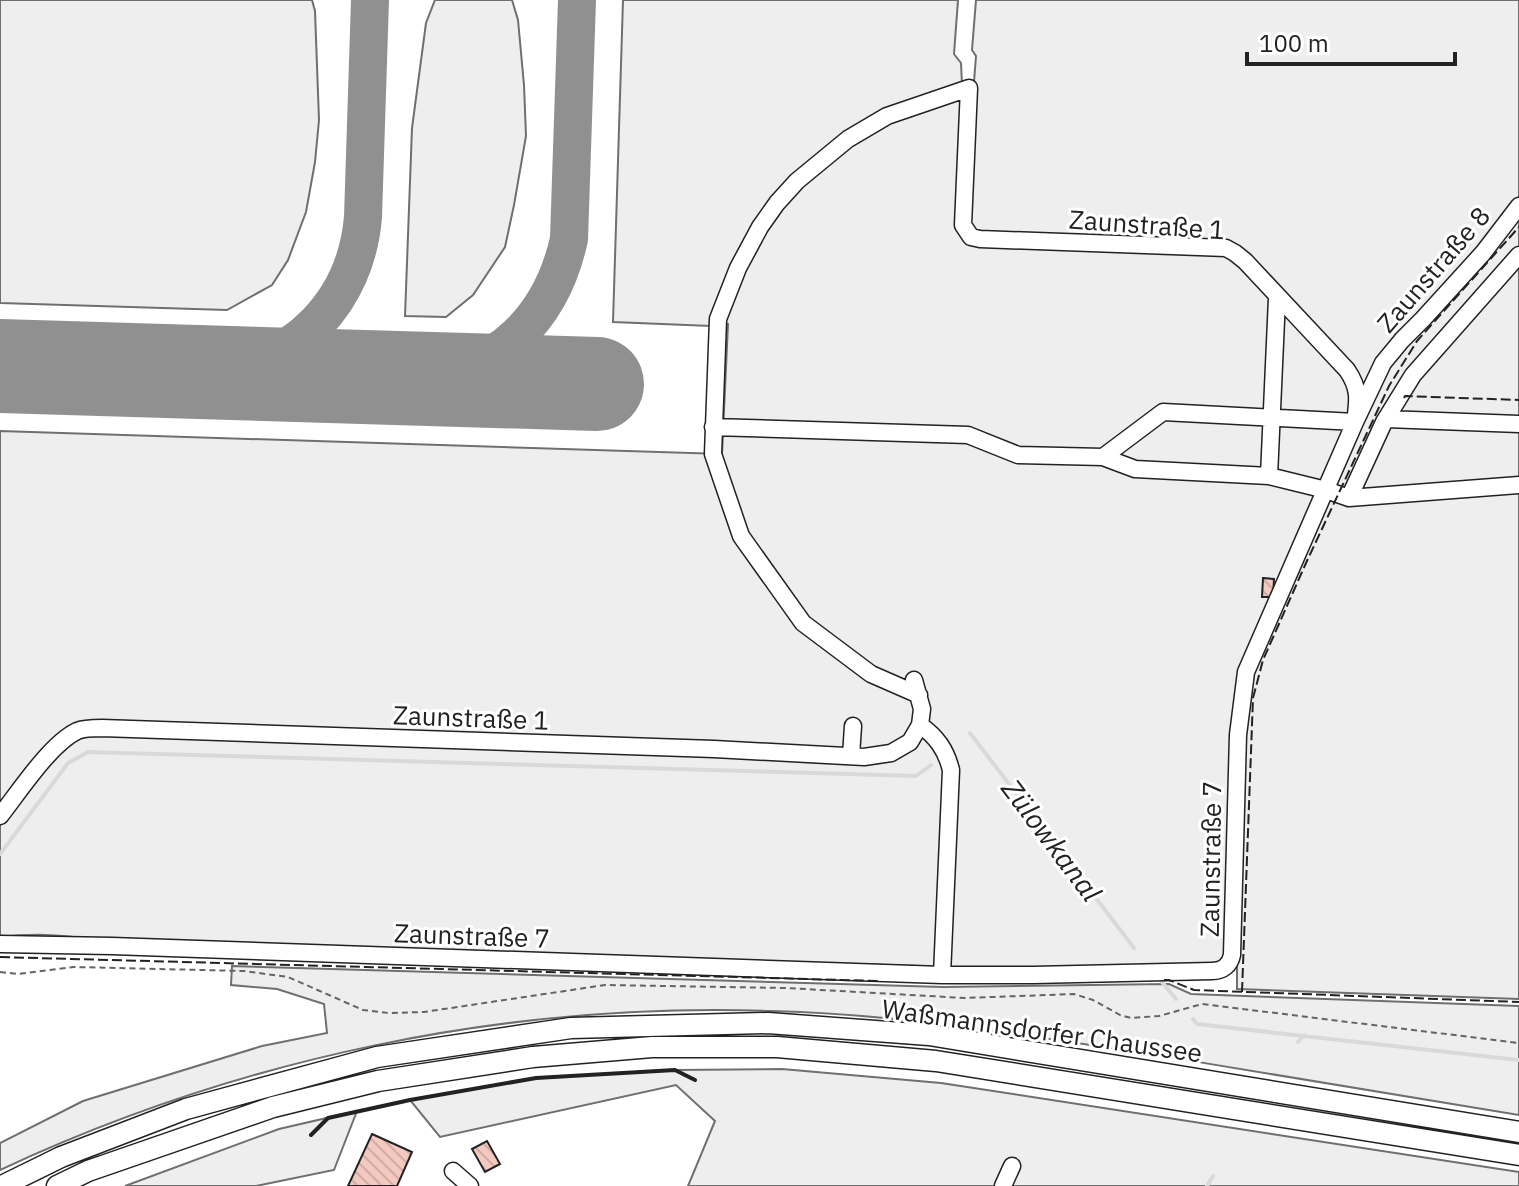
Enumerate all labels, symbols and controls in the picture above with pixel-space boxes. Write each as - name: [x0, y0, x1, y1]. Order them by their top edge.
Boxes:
- scale bar: [1247, 16, 1455, 66]
- text: 100 m: [1259, 27, 1329, 59]
- street label: Zaunstraße 8: [1369, 199, 1497, 339]
- street label: Zaunstraße 1: [1068, 202, 1226, 246]
- street label: Zaunstraße 1: [392, 697, 550, 737]
- water label: Zülowkanal: [993, 771, 1110, 909]
- street label: Zaunstraße 7: [1192, 781, 1228, 937]
- street label: Zaunstraße 7: [393, 915, 551, 955]
- street label: Waßmannsdorfer Chaussee: [880, 991, 1204, 1069]

